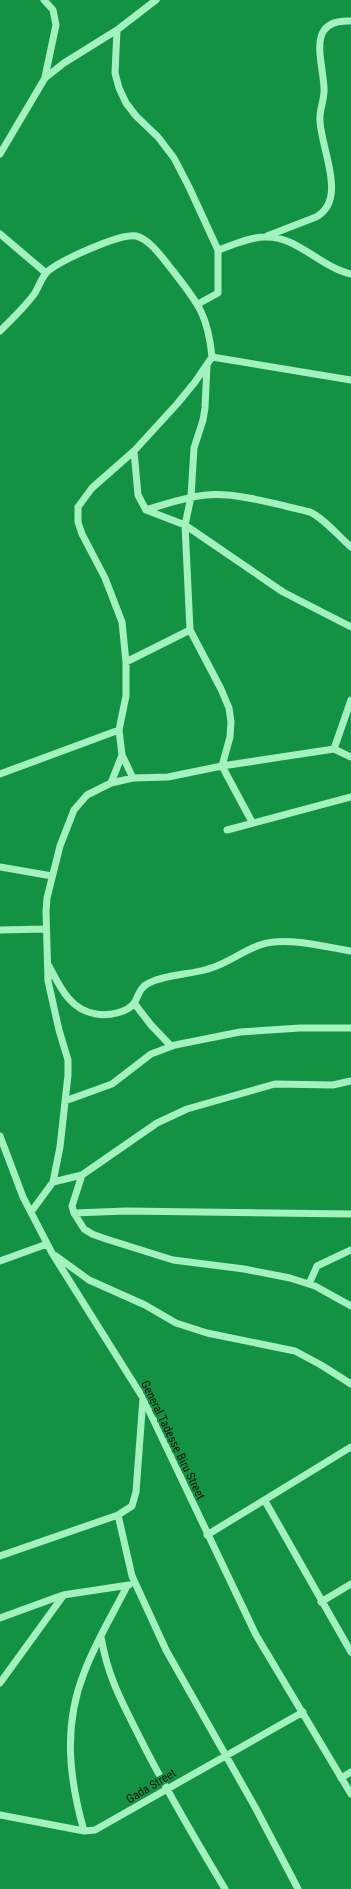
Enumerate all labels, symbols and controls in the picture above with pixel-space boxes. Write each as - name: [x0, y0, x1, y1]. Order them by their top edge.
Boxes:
- street label: General Tadesse Biru Street: [138, 1378, 208, 1502]
- street label: Gada Street: [124, 1766, 179, 1806]

